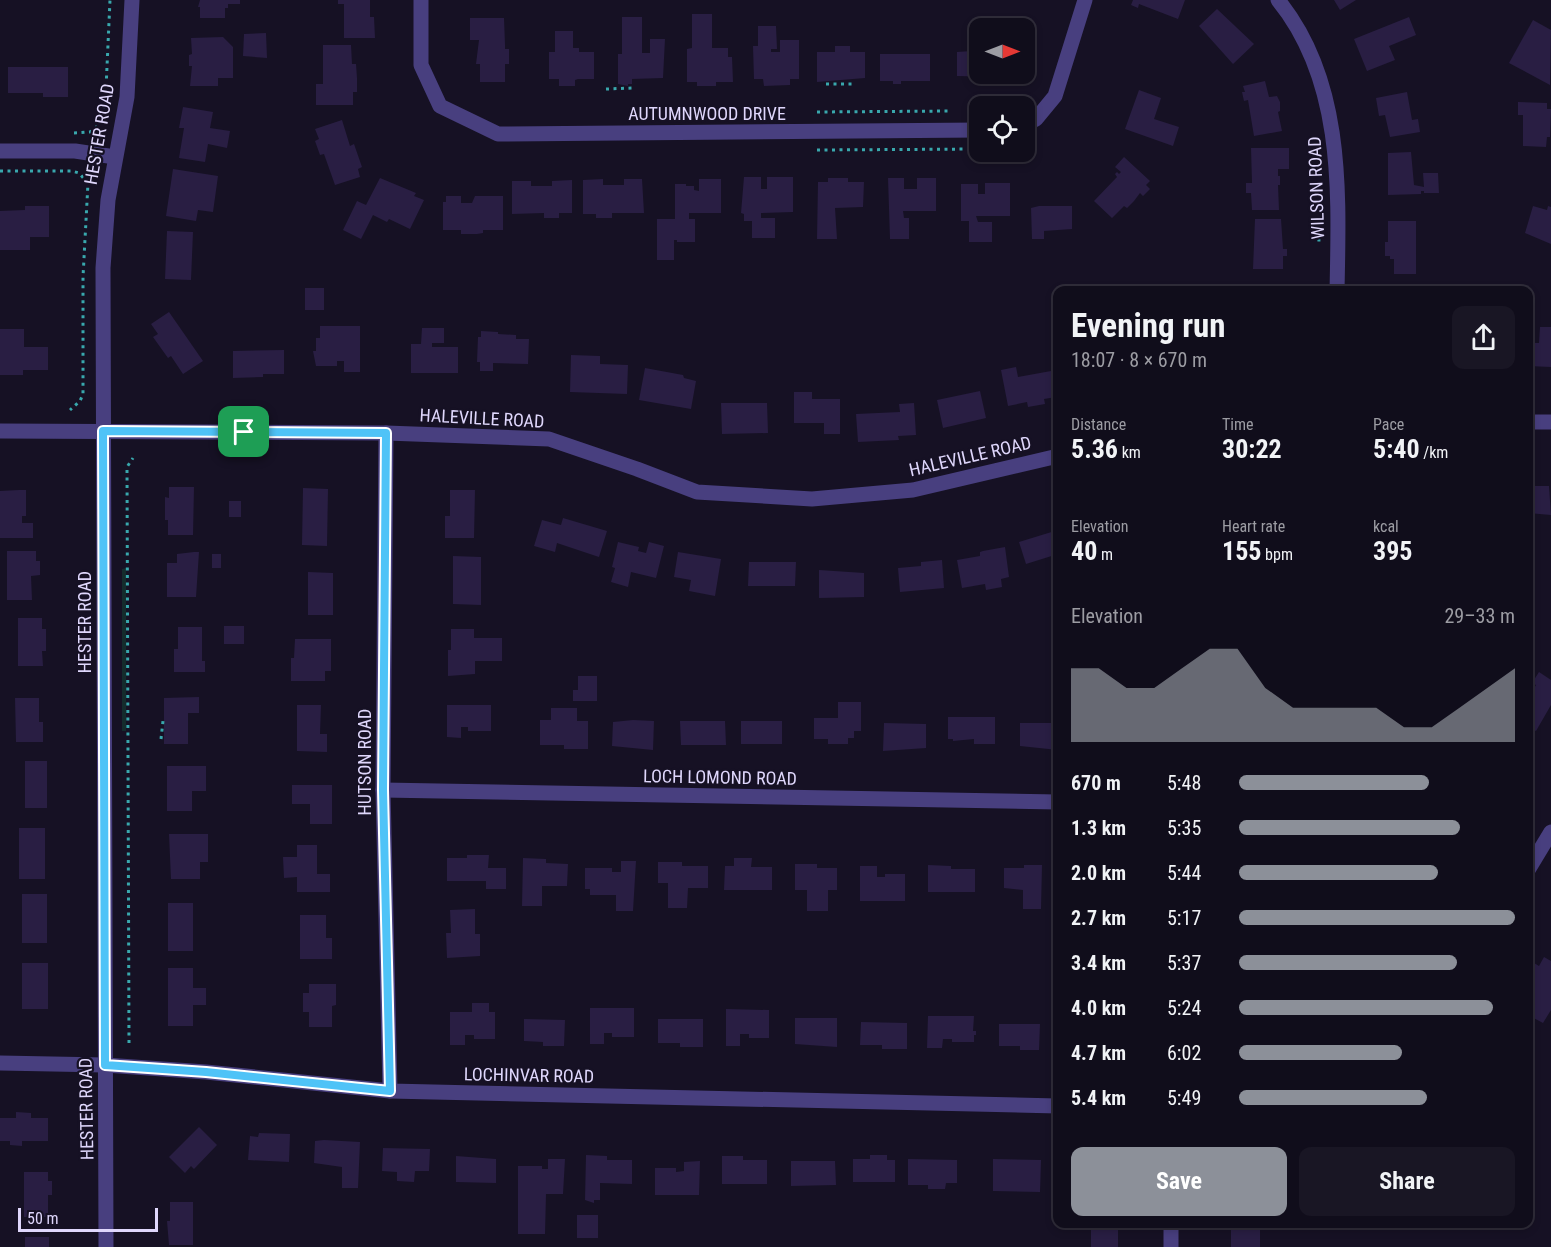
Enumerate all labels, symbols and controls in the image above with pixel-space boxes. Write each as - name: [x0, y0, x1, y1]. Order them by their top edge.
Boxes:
- north arrow: [969, 18, 1035, 84]
- map controls: [969, 18, 1035, 162]
- street label: HESTER ROAD: [80, 82, 118, 186]
- button: locate: [969, 96, 1035, 162]
- street label: AUTUMNWOOD DRIVE: [628, 103, 786, 124]
- street label: WILSON ROAD: [1304, 136, 1328, 240]
- text: Evening run: [1071, 306, 1226, 345]
- button: share: [1452, 306, 1515, 369]
- text: 18:07 · 8 × 670 m: [1071, 348, 1207, 372]
- street label: HALEVILLE ROAD: [419, 404, 545, 432]
- pin: [218, 406, 269, 457]
- icon: arrive: [227, 415, 260, 448]
- text: Distance: [1071, 415, 1126, 434]
- text: Time: [1222, 415, 1254, 434]
- text: Pace: [1373, 415, 1404, 434]
- street label: HALEVILLE ROAD: [907, 432, 1033, 480]
- text: 5.36: [1071, 434, 1118, 464]
- text: 30:22: [1222, 434, 1282, 464]
- text: 5:40: [1373, 434, 1420, 464]
- text: km: [1118, 443, 1141, 462]
- text: /km: [1420, 443, 1448, 462]
- text: Elevation: [1071, 517, 1129, 536]
- text: Heart rate: [1222, 517, 1285, 536]
- text: kcal: [1373, 517, 1399, 536]
- text: 40: [1071, 536, 1097, 566]
- text: 155: [1222, 536, 1261, 566]
- text: 395: [1373, 536, 1412, 566]
- text: m: [1097, 545, 1113, 564]
- text: bpm: [1261, 545, 1293, 564]
- street label: HESTER ROAD: [74, 571, 95, 673]
- text: Elevation: [1071, 604, 1143, 628]
- text: 29–33 m: [1444, 604, 1515, 628]
- street label: HUTSON ROAD: [354, 709, 375, 815]
- street label: LOCH LOMOND ROAD: [643, 765, 797, 789]
- text: 670 m: [1071, 771, 1121, 795]
- text: 5:48: [1167, 771, 1201, 795]
- text: 1.3 km: [1071, 816, 1126, 840]
- text: 5:35: [1167, 816, 1201, 840]
- text: 2.0 km: [1071, 861, 1126, 885]
- text: 5:44: [1167, 861, 1201, 885]
- text: 2.7 km: [1071, 906, 1126, 930]
- text: 5:17: [1167, 906, 1201, 930]
- text: 3.4 km: [1071, 951, 1126, 975]
- text: 5:37: [1167, 951, 1201, 975]
- text: 4.0 km: [1071, 996, 1126, 1020]
- text: 5:24: [1167, 996, 1201, 1020]
- text: 4.7 km: [1071, 1041, 1126, 1065]
- text: 6:02: [1167, 1041, 1201, 1065]
- street label: HESTER ROAD: [75, 1058, 97, 1160]
- street label: LOCHINVAR ROAD: [464, 1063, 594, 1087]
- text: 5.4 km: [1071, 1086, 1126, 1110]
- text: 5:49: [1167, 1086, 1201, 1110]
- button: Save: [1071, 1147, 1287, 1216]
- button: Share: [1299, 1147, 1515, 1216]
- scale bar: [18, 1205, 158, 1232]
- text: 50 m: [27, 1209, 59, 1228]

